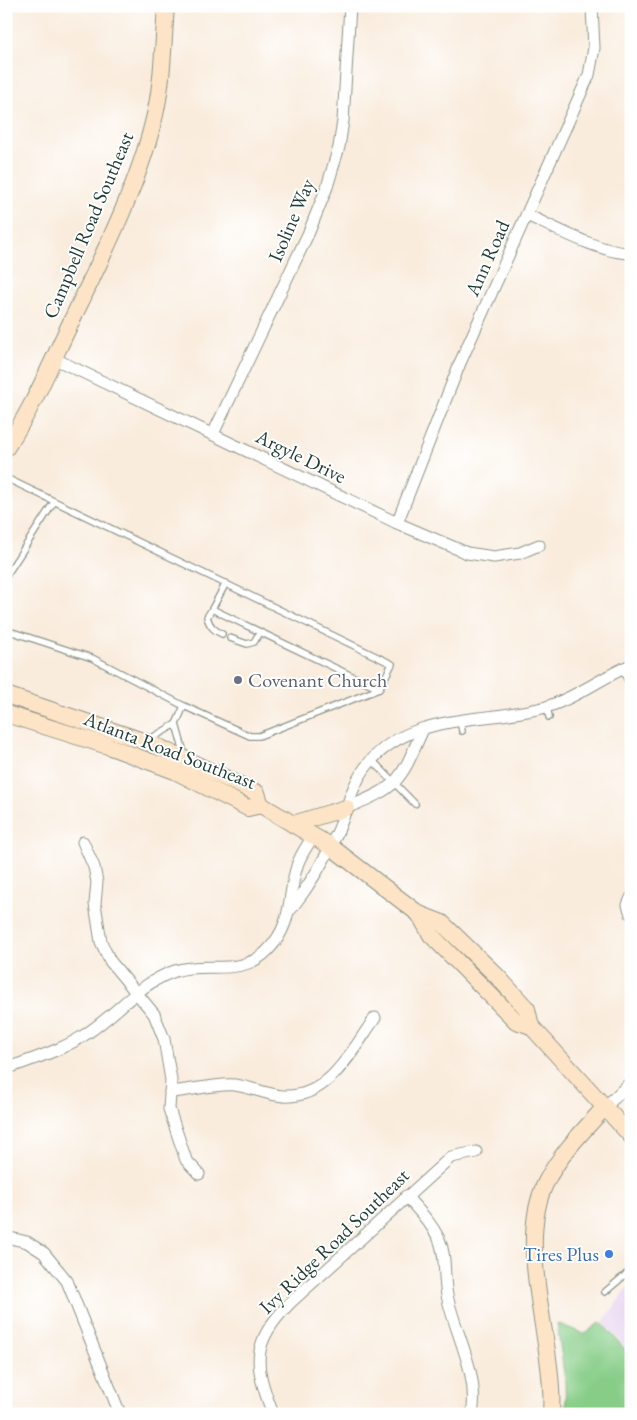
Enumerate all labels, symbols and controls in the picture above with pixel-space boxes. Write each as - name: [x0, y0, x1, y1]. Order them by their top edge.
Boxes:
- street label: Campbell Road Southeast: [37, 127, 139, 322]
- street label: Isoline Way: [262, 174, 320, 265]
- street label: Ann Road: [458, 215, 516, 301]
- street label: Argyle Drive: [251, 423, 351, 489]
- place label: Covenant Church: [248, 667, 387, 693]
- marker: Covenant Church: [232, 674, 244, 686]
- street label: Atlanta Road Southeast: [79, 705, 260, 795]
- street label: Ivy Ridge Road Southeast: [253, 1162, 415, 1319]
- place label: Tires Plus: [523, 1241, 599, 1267]
- marker: Tires Plus: [603, 1248, 615, 1260]

